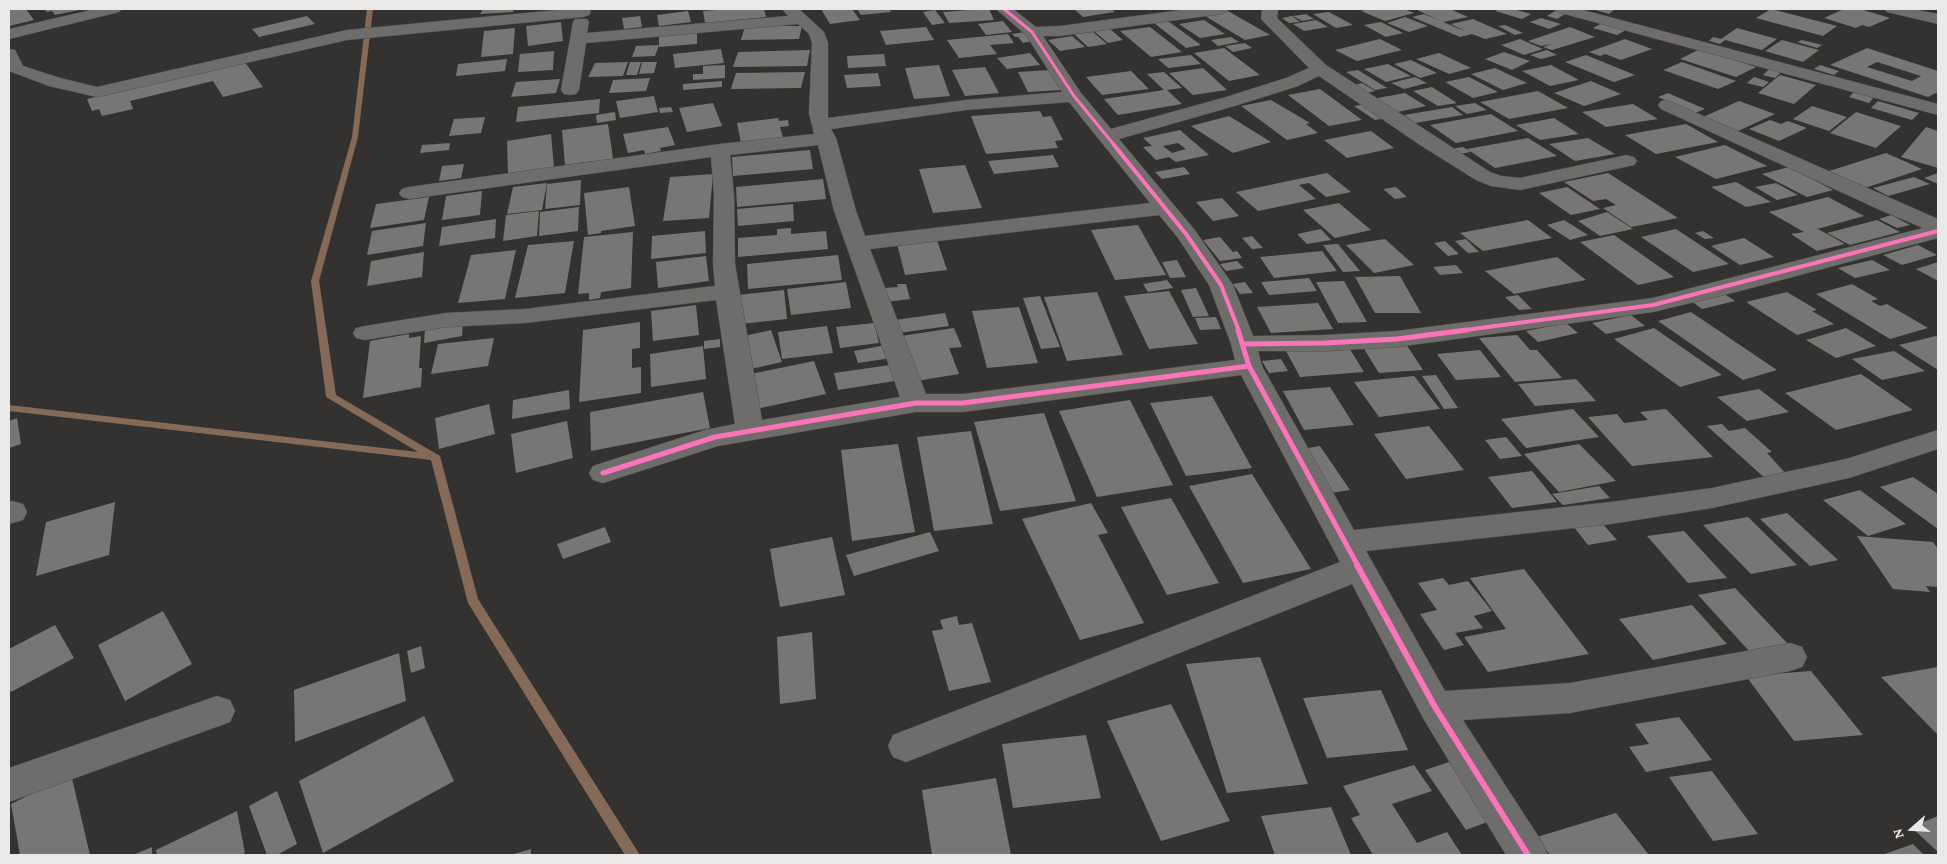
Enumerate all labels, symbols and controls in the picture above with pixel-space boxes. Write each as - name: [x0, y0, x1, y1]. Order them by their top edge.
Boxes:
- north arrow: [1887, 804, 1937, 854]
- text: N: [1889, 827, 1907, 841]

